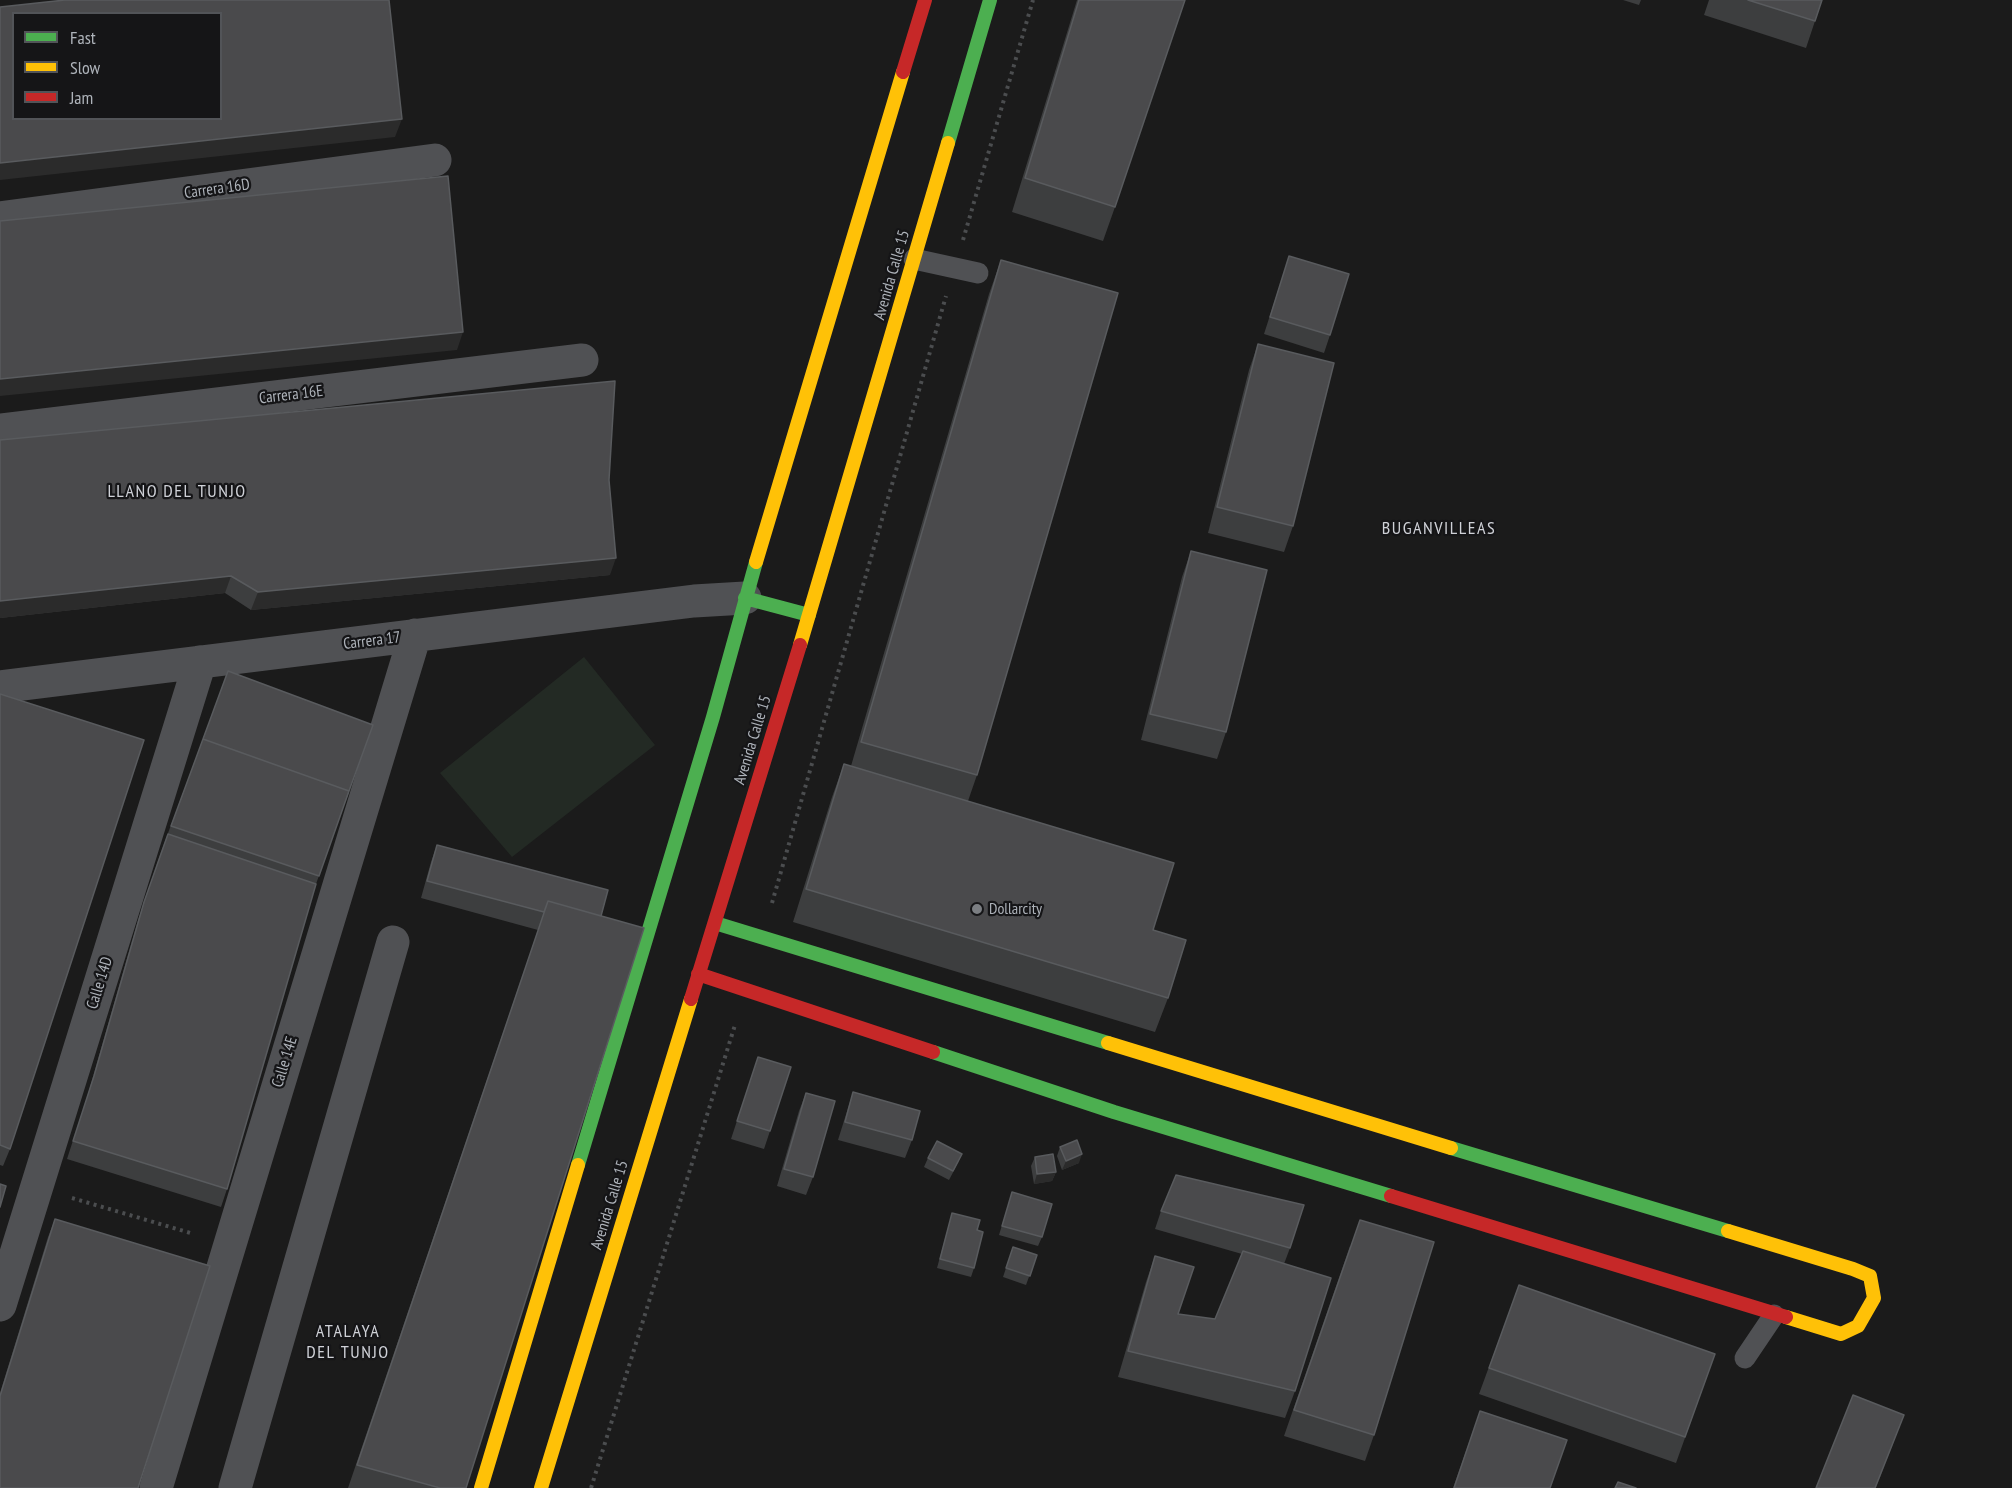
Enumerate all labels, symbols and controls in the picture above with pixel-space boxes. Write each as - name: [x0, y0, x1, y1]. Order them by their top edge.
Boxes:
- legend: [12, 12, 222, 120]
- text: Fast: [70, 26, 96, 49]
- text: Slow: [70, 56, 100, 79]
- text: Jam: [70, 86, 93, 109]
- street label: Carrera 16D: [183, 175, 251, 203]
- street label: Avenida Calle 15: [870, 228, 914, 322]
- street label: Carrera 16E: [258, 382, 324, 408]
- district label: LLANO DEL TUNJO: [107, 481, 247, 503]
- district label: BUGANVILLEAS: [1382, 518, 1496, 540]
- street label: Carrera 17: [342, 628, 402, 654]
- street label: Avenida Calle 15: [730, 693, 776, 787]
- place label: Dollarcity: [989, 899, 1042, 919]
- marker: Dollarcity: [970, 902, 984, 916]
- street label: Calle 14D: [83, 954, 117, 1012]
- street label: Calle 14E: [268, 1034, 302, 1090]
- street label: Avenida Calle 15: [587, 1158, 633, 1252]
- district label: ATALAYA DEL TUNJO: [306, 1321, 390, 1364]

